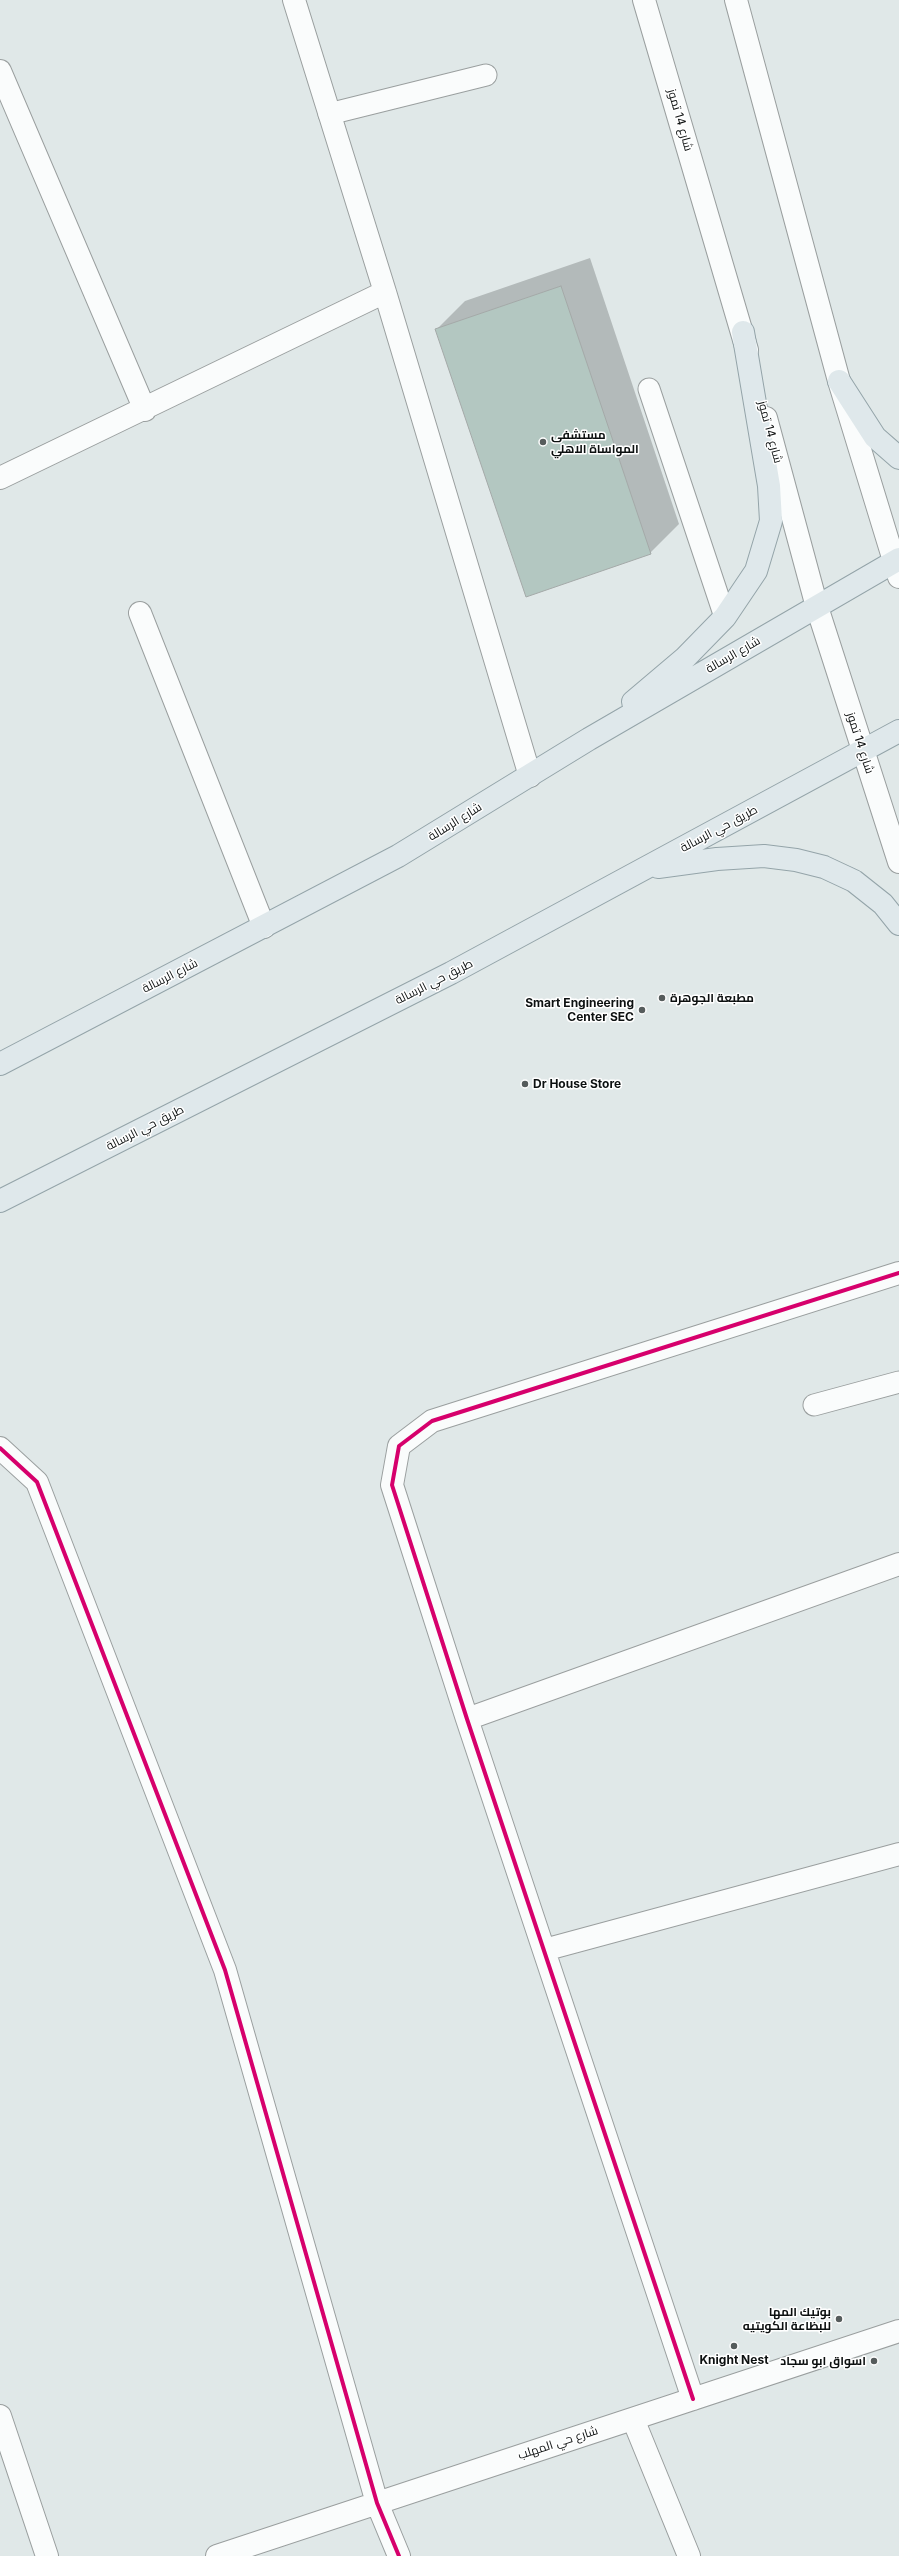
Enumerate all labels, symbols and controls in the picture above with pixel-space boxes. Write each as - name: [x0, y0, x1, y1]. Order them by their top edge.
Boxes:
- street label: شارع 14 تموز: [664, 87, 696, 153]
- street label: شارع 14 تموز: [755, 399, 785, 465]
- place label: مستشفى المواساة اﻻهلي: [551, 428, 639, 456]
- marker: مستشفى المواساة اﻻهلي: [538, 437, 548, 447]
- street label: شارع الرسالة: [703, 634, 763, 676]
- street label: شارع 14 تموز: [843, 710, 877, 776]
- street label: شارع الرسالة: [426, 800, 484, 844]
- street label: طريق حي الرسالة: [678, 803, 760, 855]
- street label: شارع الرسالة: [140, 956, 200, 996]
- street label: طريق حي الرسالة: [393, 956, 475, 1008]
- place label: مطبعة الجوهرة: [670, 991, 754, 1005]
- marker: مطبعة الجوهرة: [657, 993, 667, 1003]
- place label: Smart Engineering Center SEC: [525, 996, 634, 1024]
- marker: Smart Engineering Center SEC: [637, 1005, 647, 1015]
- place label: Dr House Store: [533, 1077, 621, 1091]
- marker: Dr House Store: [520, 1079, 530, 1089]
- street label: طريق حي الرسالة: [104, 1102, 186, 1154]
- place label: بوتيك المها للبظاعة الكويتيه: [743, 2305, 831, 2333]
- marker: بوتيك المها للبظاعة الكويتيه: [834, 2314, 844, 2324]
- marker: Knight Nest: [729, 2341, 739, 2351]
- place label: Knight Nest: [699, 2353, 769, 2367]
- place label: اسواق ابو سجاد: [780, 2354, 866, 2368]
- marker: اسواق ابو سجاد: [869, 2356, 879, 2366]
- street label: شارع حي المهلب: [516, 2423, 600, 2463]

